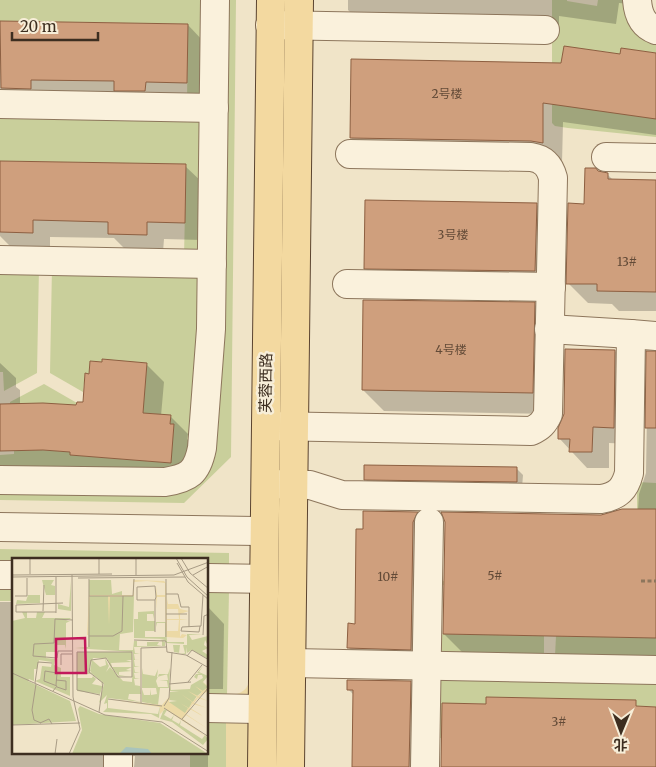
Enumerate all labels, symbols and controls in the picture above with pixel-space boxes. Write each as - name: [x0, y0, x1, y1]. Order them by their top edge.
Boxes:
- scale bar: [12, 10, 99, 42]
- text: 20 m: [20, 17, 57, 36]
- house number: 2号楼: [431, 86, 463, 101]
- house number: 3号楼: [438, 227, 468, 242]
- house number: 13#: [617, 254, 637, 269]
- house number: 4号楼: [435, 342, 467, 357]
- street label: 芙蓉西路: [255, 353, 276, 413]
- inset map: [12, 558, 209, 754]
- house number: 5#: [487, 568, 503, 583]
- house number: 10#: [378, 569, 398, 584]
- north arrow: [596, 707, 646, 757]
- house number: 3#: [551, 714, 567, 729]
- text: 北: [614, 736, 628, 754]

